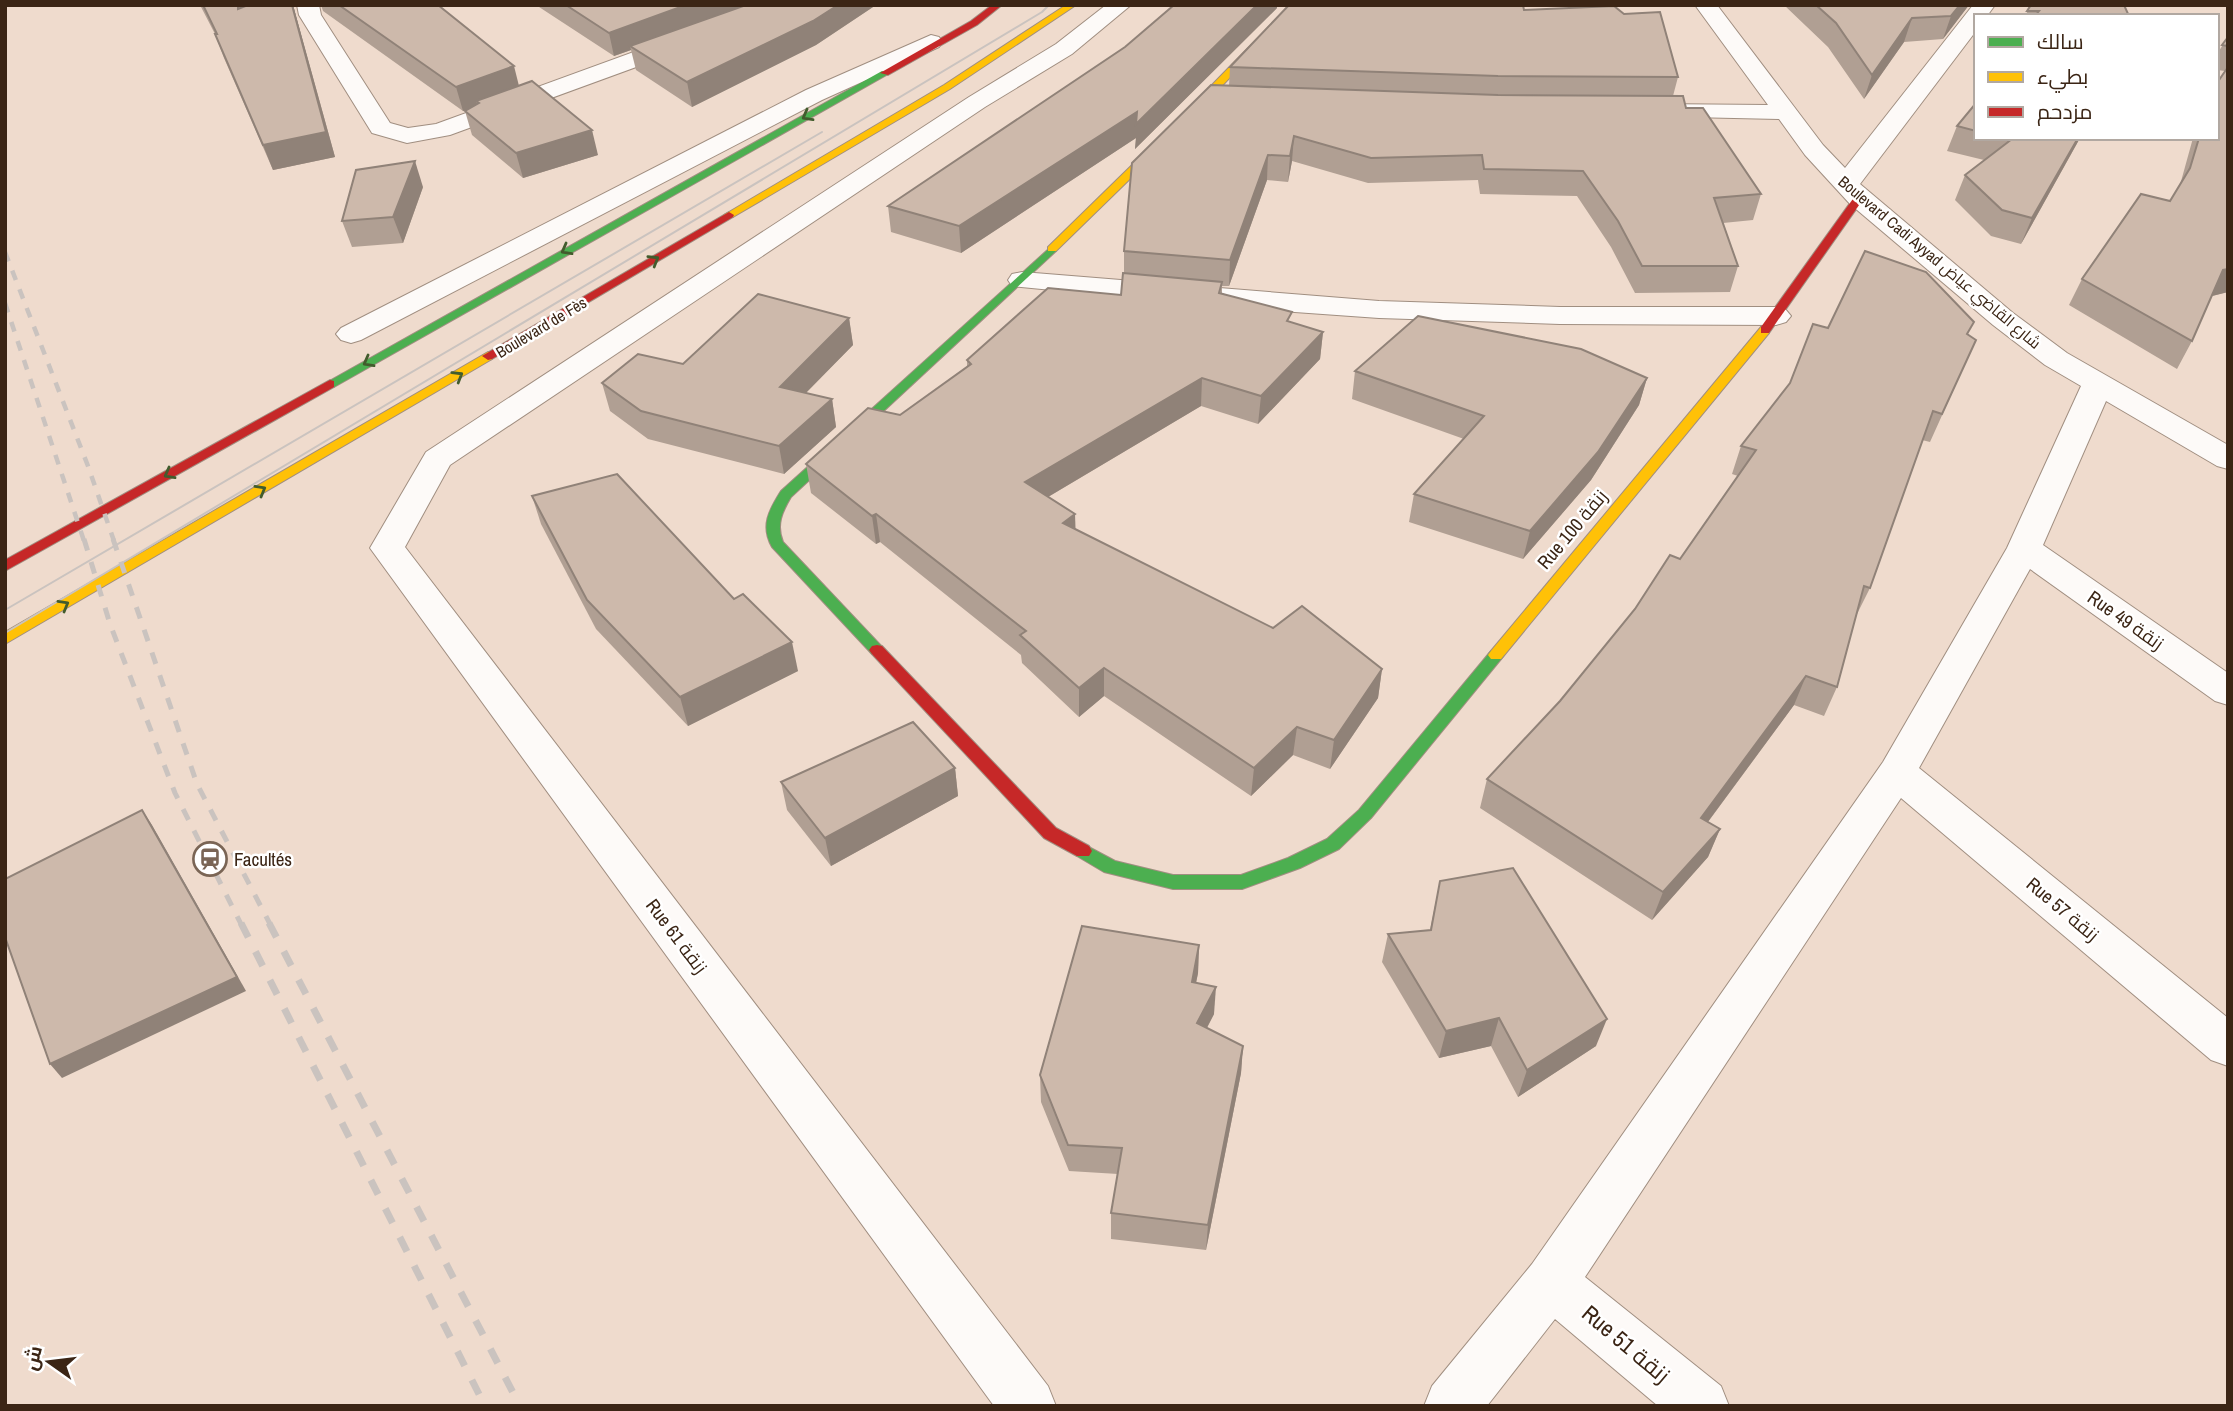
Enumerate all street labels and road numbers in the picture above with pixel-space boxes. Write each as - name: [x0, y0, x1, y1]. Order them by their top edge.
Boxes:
- street label: Boulevard Cadi Ayyad شارع القاضي عياض: [1833, 170, 2046, 355]
- street label: Boulevard de Fès: [492, 291, 590, 363]
- street label: Rue 100 زنقة: [1531, 484, 1613, 574]
- street label: Rue 49 زنقة: [2083, 584, 2169, 656]
- street label: Rue 57 زنقة: [2021, 871, 2105, 947]
- street label: Rue 61 زنقة: [640, 893, 714, 979]
- street label: Rue 51 زنقة: [1576, 1298, 1677, 1390]

